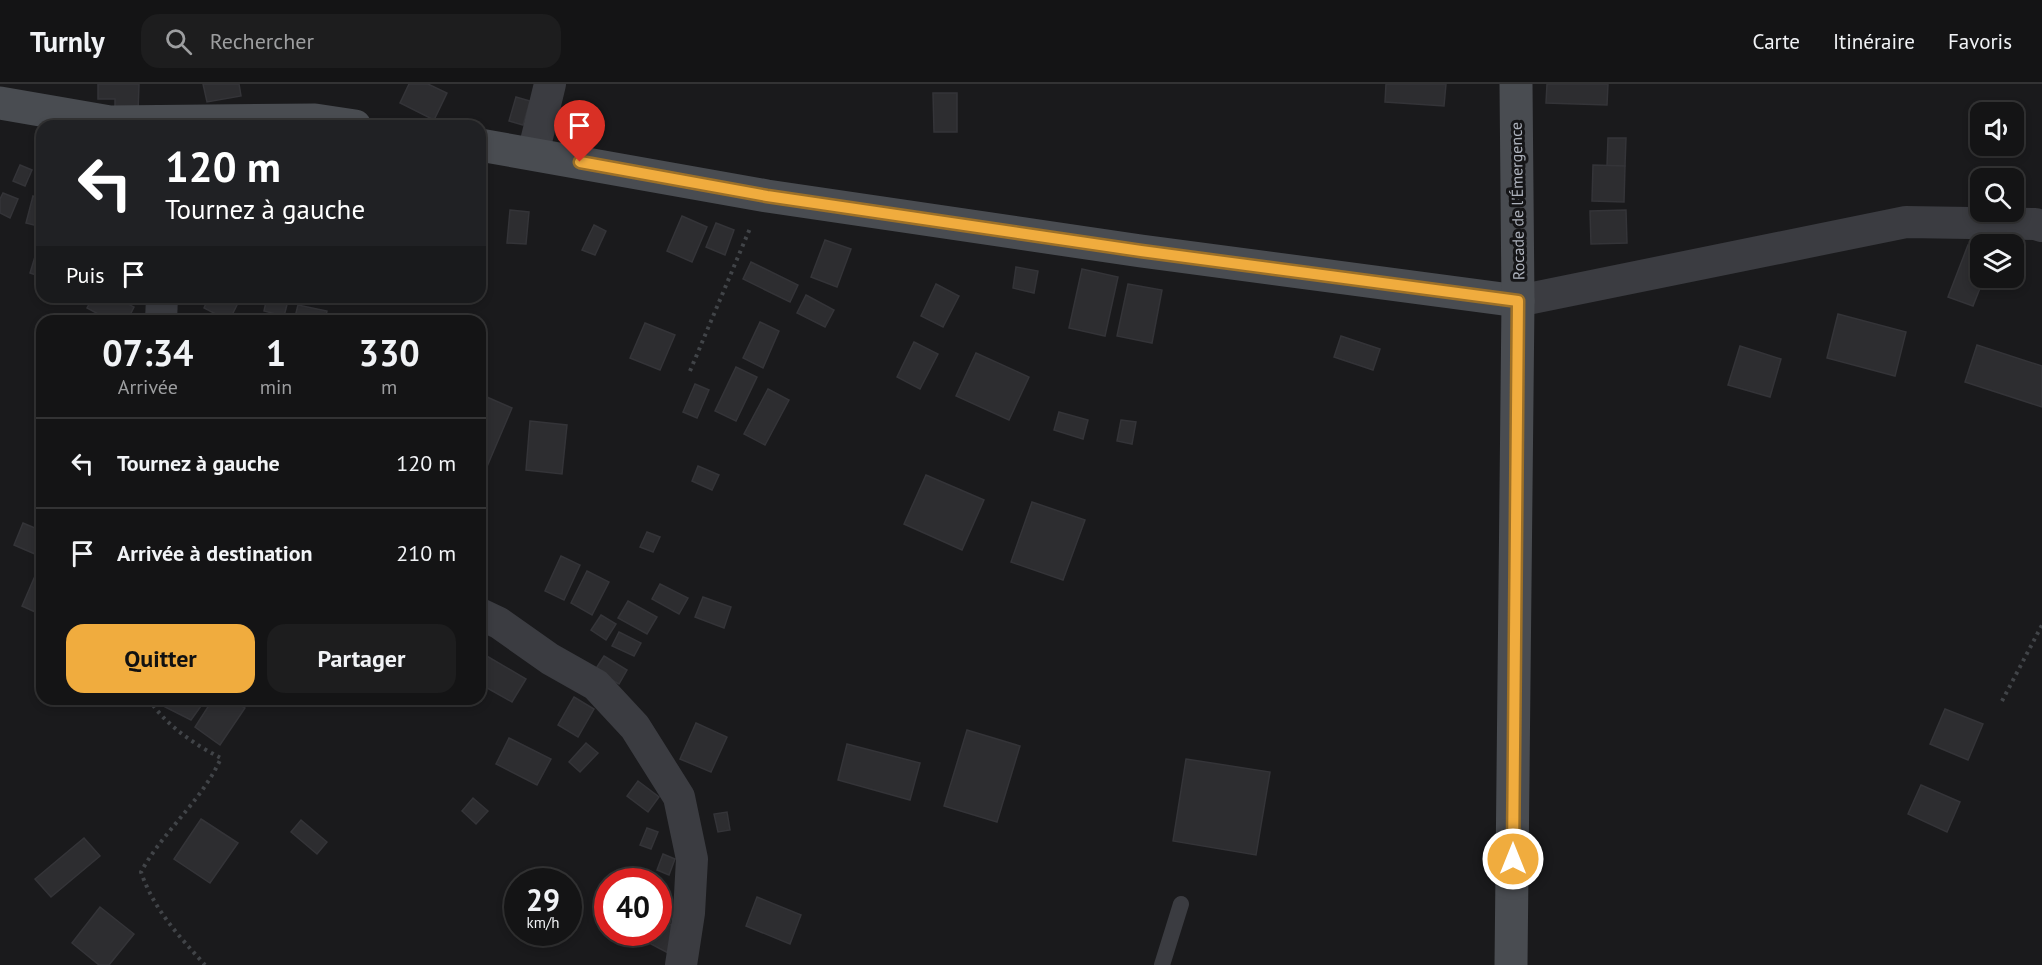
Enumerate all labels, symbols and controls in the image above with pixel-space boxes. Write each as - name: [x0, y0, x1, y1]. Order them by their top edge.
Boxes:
- search box: [141, 14, 561, 68]
- text: Turnly: [30, 23, 105, 60]
- icon: search: [162, 25, 195, 58]
- text: Rechercher: [210, 27, 314, 55]
- text: Carte: [1753, 28, 1800, 55]
- text: Itinéraire: [1833, 28, 1915, 55]
- text: Favoris: [1948, 28, 2012, 55]
- pin: [554, 100, 605, 162]
- map controls: [1970, 102, 2024, 288]
- button: sound: [1970, 102, 2024, 156]
- icon: arrive: [563, 109, 596, 142]
- street label: Rocade de l'Émergence: [1506, 122, 1528, 280]
- text: 120 m: [165, 139, 281, 194]
- icon: left: [66, 144, 144, 222]
- button: search: [1970, 168, 2024, 222]
- text: Tournez à gauche: [165, 192, 365, 226]
- button: layers: [1970, 234, 2024, 288]
- icon: arrive: [117, 258, 150, 291]
- text: Puis: [66, 261, 105, 289]
- text: 07:34: [102, 329, 194, 376]
- text: 1: [266, 329, 286, 376]
- text: 330: [359, 329, 420, 376]
- text: Arrivée: [118, 374, 178, 400]
- text: min: [260, 374, 292, 400]
- text: m: [381, 374, 397, 400]
- icon: left: [66, 447, 99, 480]
- text: Tournez à gauche: [117, 449, 280, 477]
- text: 120 m: [396, 449, 456, 477]
- icon: arrive: [66, 537, 99, 570]
- text: Arrivée à destination: [117, 539, 313, 567]
- text: 210 m: [396, 539, 456, 567]
- button: Quitter: [66, 624, 255, 693]
- button: Partager: [267, 624, 456, 693]
- position arrow: [1481, 827, 1545, 891]
- speed limit sign: 40: [594, 868, 672, 946]
- text: 29: [526, 880, 560, 919]
- text: km/h: [527, 913, 559, 932]

